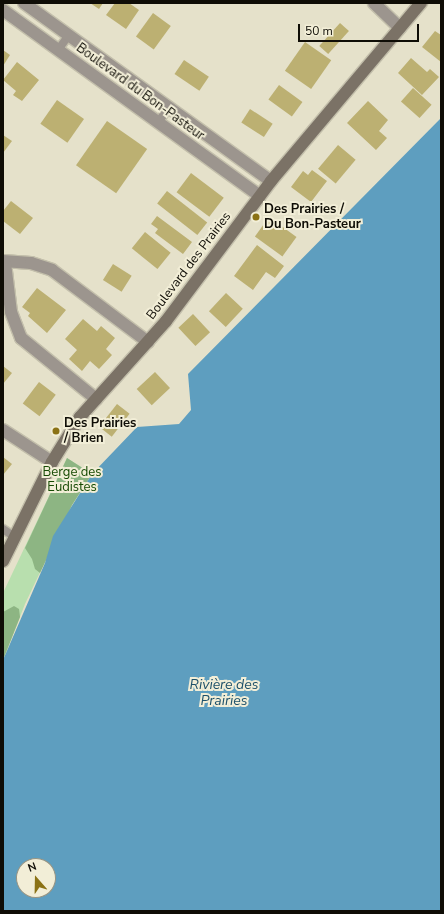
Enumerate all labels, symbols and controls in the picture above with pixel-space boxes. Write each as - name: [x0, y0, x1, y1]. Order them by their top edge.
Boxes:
- scale bar: [300, 16, 421, 42]
- text: 50 m: [305, 23, 333, 39]
- street label: Boulevard du Bon-Pasteur: [73, 40, 207, 144]
- place label: Des Prairies / Du Bon-Pasteur: [264, 202, 361, 233]
- street label: Boulevard des Prairies: [144, 209, 234, 323]
- marker: Des Prairies / Du Bon-Pasteur: [251, 212, 261, 222]
- place label: Des Prairies / Brien: [64, 416, 136, 447]
- marker: Des Prairies / Brien: [51, 426, 61, 436]
- park label: Berge des Eudistes: [43, 465, 101, 496]
- water label: Rivière des Prairies: [190, 677, 258, 710]
- north arrow: [16, 858, 56, 898]
- text: N: [26, 859, 38, 876]

